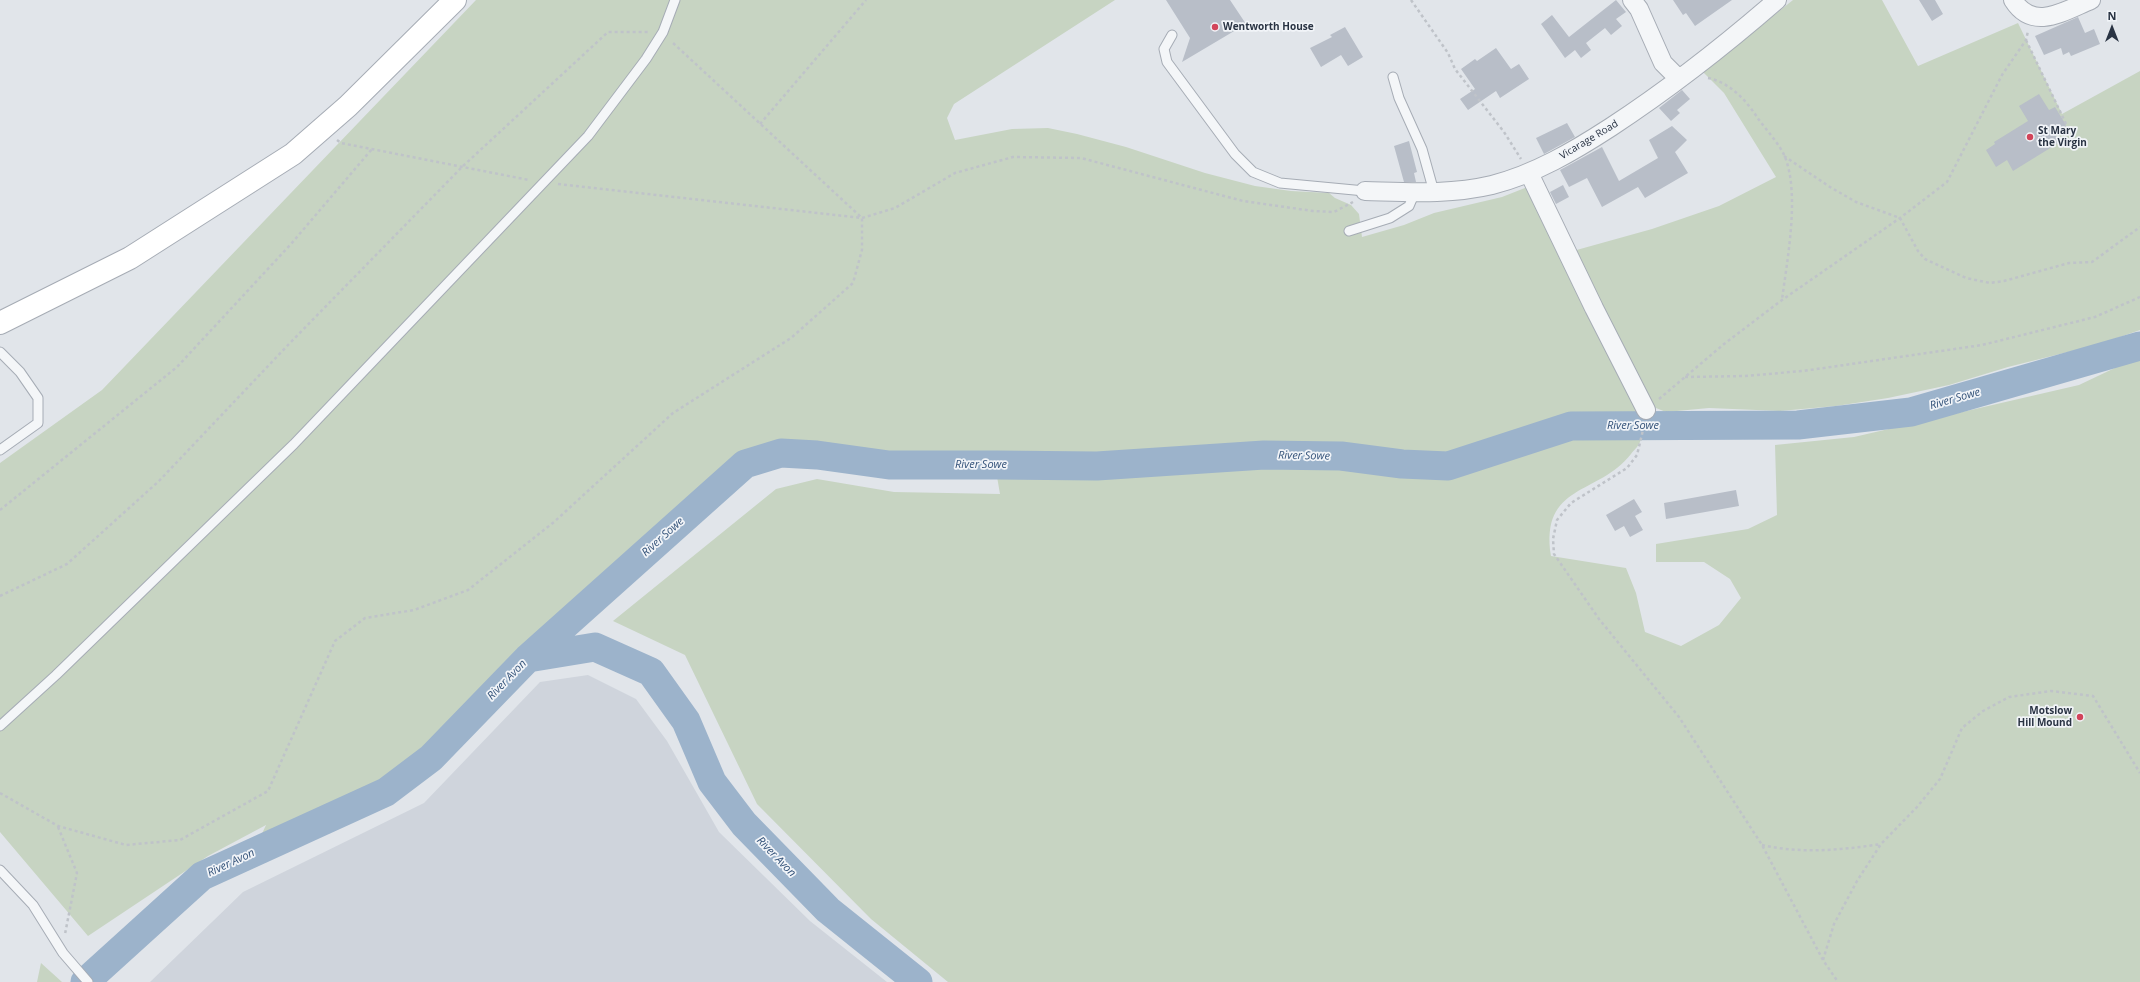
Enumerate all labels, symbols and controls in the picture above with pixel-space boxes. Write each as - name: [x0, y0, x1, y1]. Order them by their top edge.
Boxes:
- north arrow: [2092, 8, 2132, 48]
- text: N: [2108, 8, 2116, 23]
- place label: Wentworth House: [1223, 21, 1314, 33]
- marker: Wentworth House: [1210, 22, 1220, 32]
- street label: Vicarage Road: [1558, 118, 1620, 162]
- place label: St Mary the Virgin: [2038, 125, 2087, 148]
- marker: St Mary the Virgin: [2025, 132, 2035, 142]
- water label: River Sowe: [1928, 386, 1982, 412]
- water label: River Sowe: [1607, 419, 1659, 433]
- water label: River Sowe: [1278, 449, 1330, 463]
- water label: River Sowe: [955, 458, 1007, 472]
- water label: River Sowe: [639, 515, 687, 559]
- water label: River Avon: [485, 657, 529, 703]
- place label: Motslow Hill Mound: [2018, 705, 2072, 728]
- marker: Motslow Hill Mound: [2075, 712, 2085, 722]
- water label: River Avon: [754, 834, 798, 880]
- water label: River Avon: [205, 846, 257, 880]

